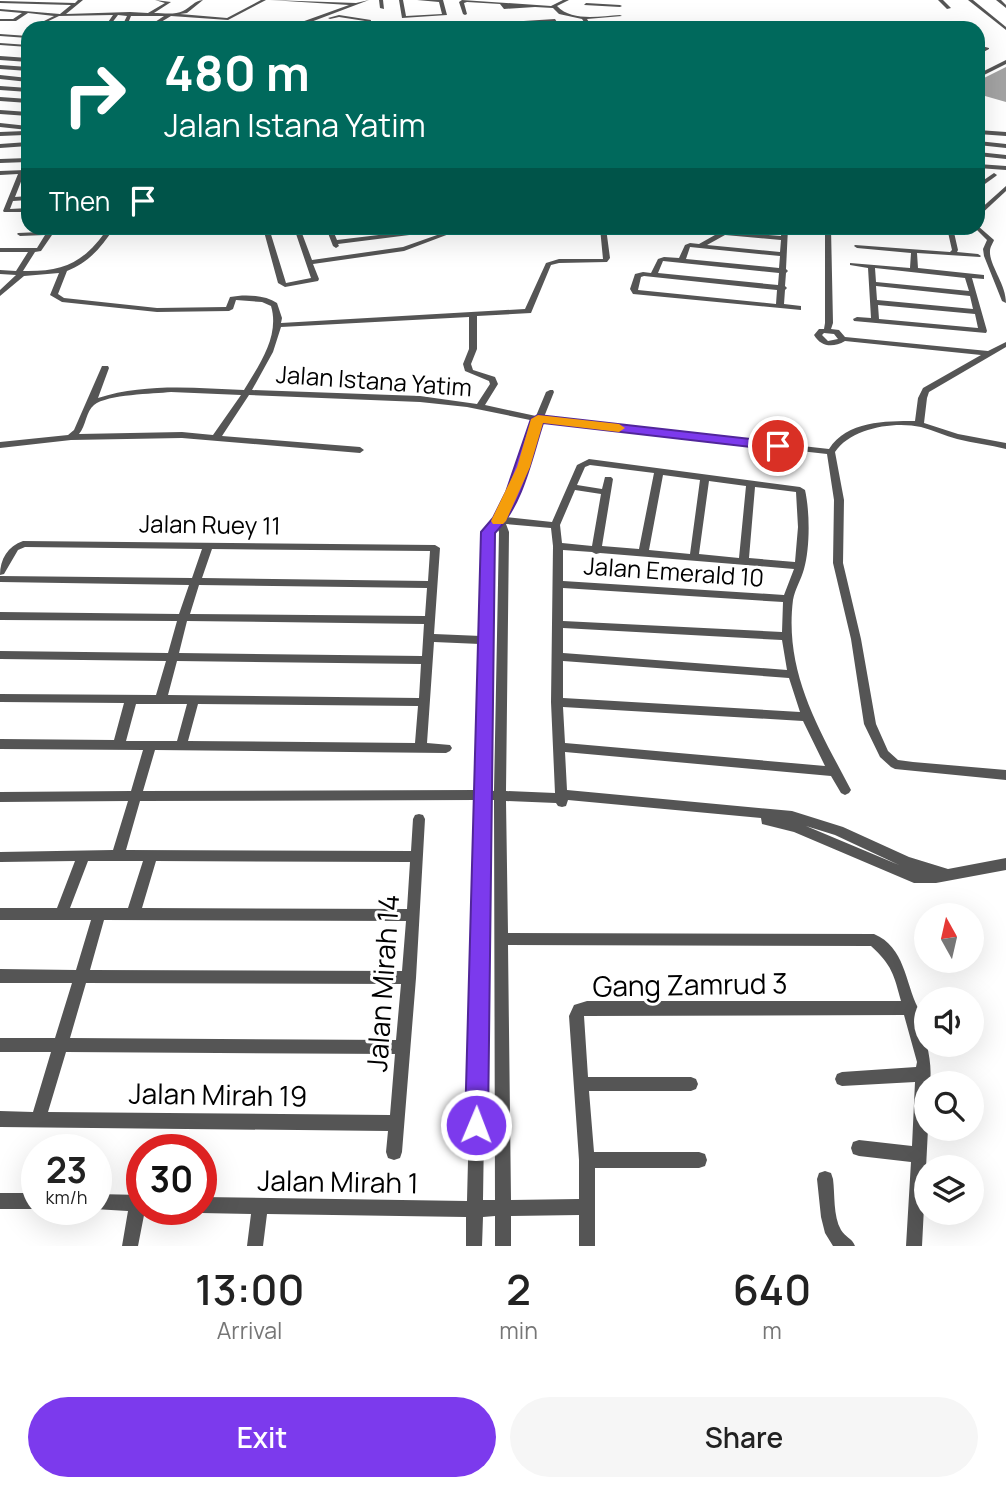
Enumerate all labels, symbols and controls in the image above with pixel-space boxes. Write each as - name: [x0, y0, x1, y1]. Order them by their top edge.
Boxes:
- text: 480 m: [164, 39, 310, 106]
- icon: right: [49, 49, 140, 140]
- text: Jalan Istana Yatim: [164, 103, 426, 147]
- icon: arrive: [124, 182, 162, 220]
- text: Then: [49, 183, 110, 219]
- street label: Jalan Istana Yatim: [275, 357, 473, 403]
- pin: [748, 416, 808, 476]
- icon: arrive: [759, 427, 797, 465]
- street label: Jalan Ruey 11: [139, 506, 281, 542]
- street label: Jalan Emerald 10: [583, 548, 765, 594]
- street label: Jalan Mirah 14: [357, 893, 407, 1073]
- north arrow: [914, 903, 984, 973]
- map controls: [914, 903, 984, 1225]
- street label: Gang Zamrud 3: [592, 963, 788, 1005]
- button: sound: [914, 987, 984, 1057]
- button: search: [914, 1071, 984, 1141]
- street label: Jalan Mirah 19: [128, 1073, 308, 1115]
- position arrow: [439, 1088, 513, 1162]
- speed limit sign: 30: [126, 1134, 217, 1225]
- text: 23: [46, 1146, 87, 1194]
- button: layers: [914, 1155, 984, 1225]
- street label: Jalan Mirah 1: [257, 1161, 419, 1201]
- text: km/h: [46, 1185, 87, 1209]
- text: 13:00: [195, 1260, 304, 1318]
- text: 2: [506, 1260, 531, 1318]
- text: 640: [733, 1260, 811, 1318]
- text: Arrival: [217, 1314, 282, 1346]
- text: min: [499, 1314, 538, 1346]
- text: m: [762, 1314, 782, 1346]
- button: Exit: [28, 1397, 496, 1477]
- button: Share: [510, 1397, 978, 1477]

